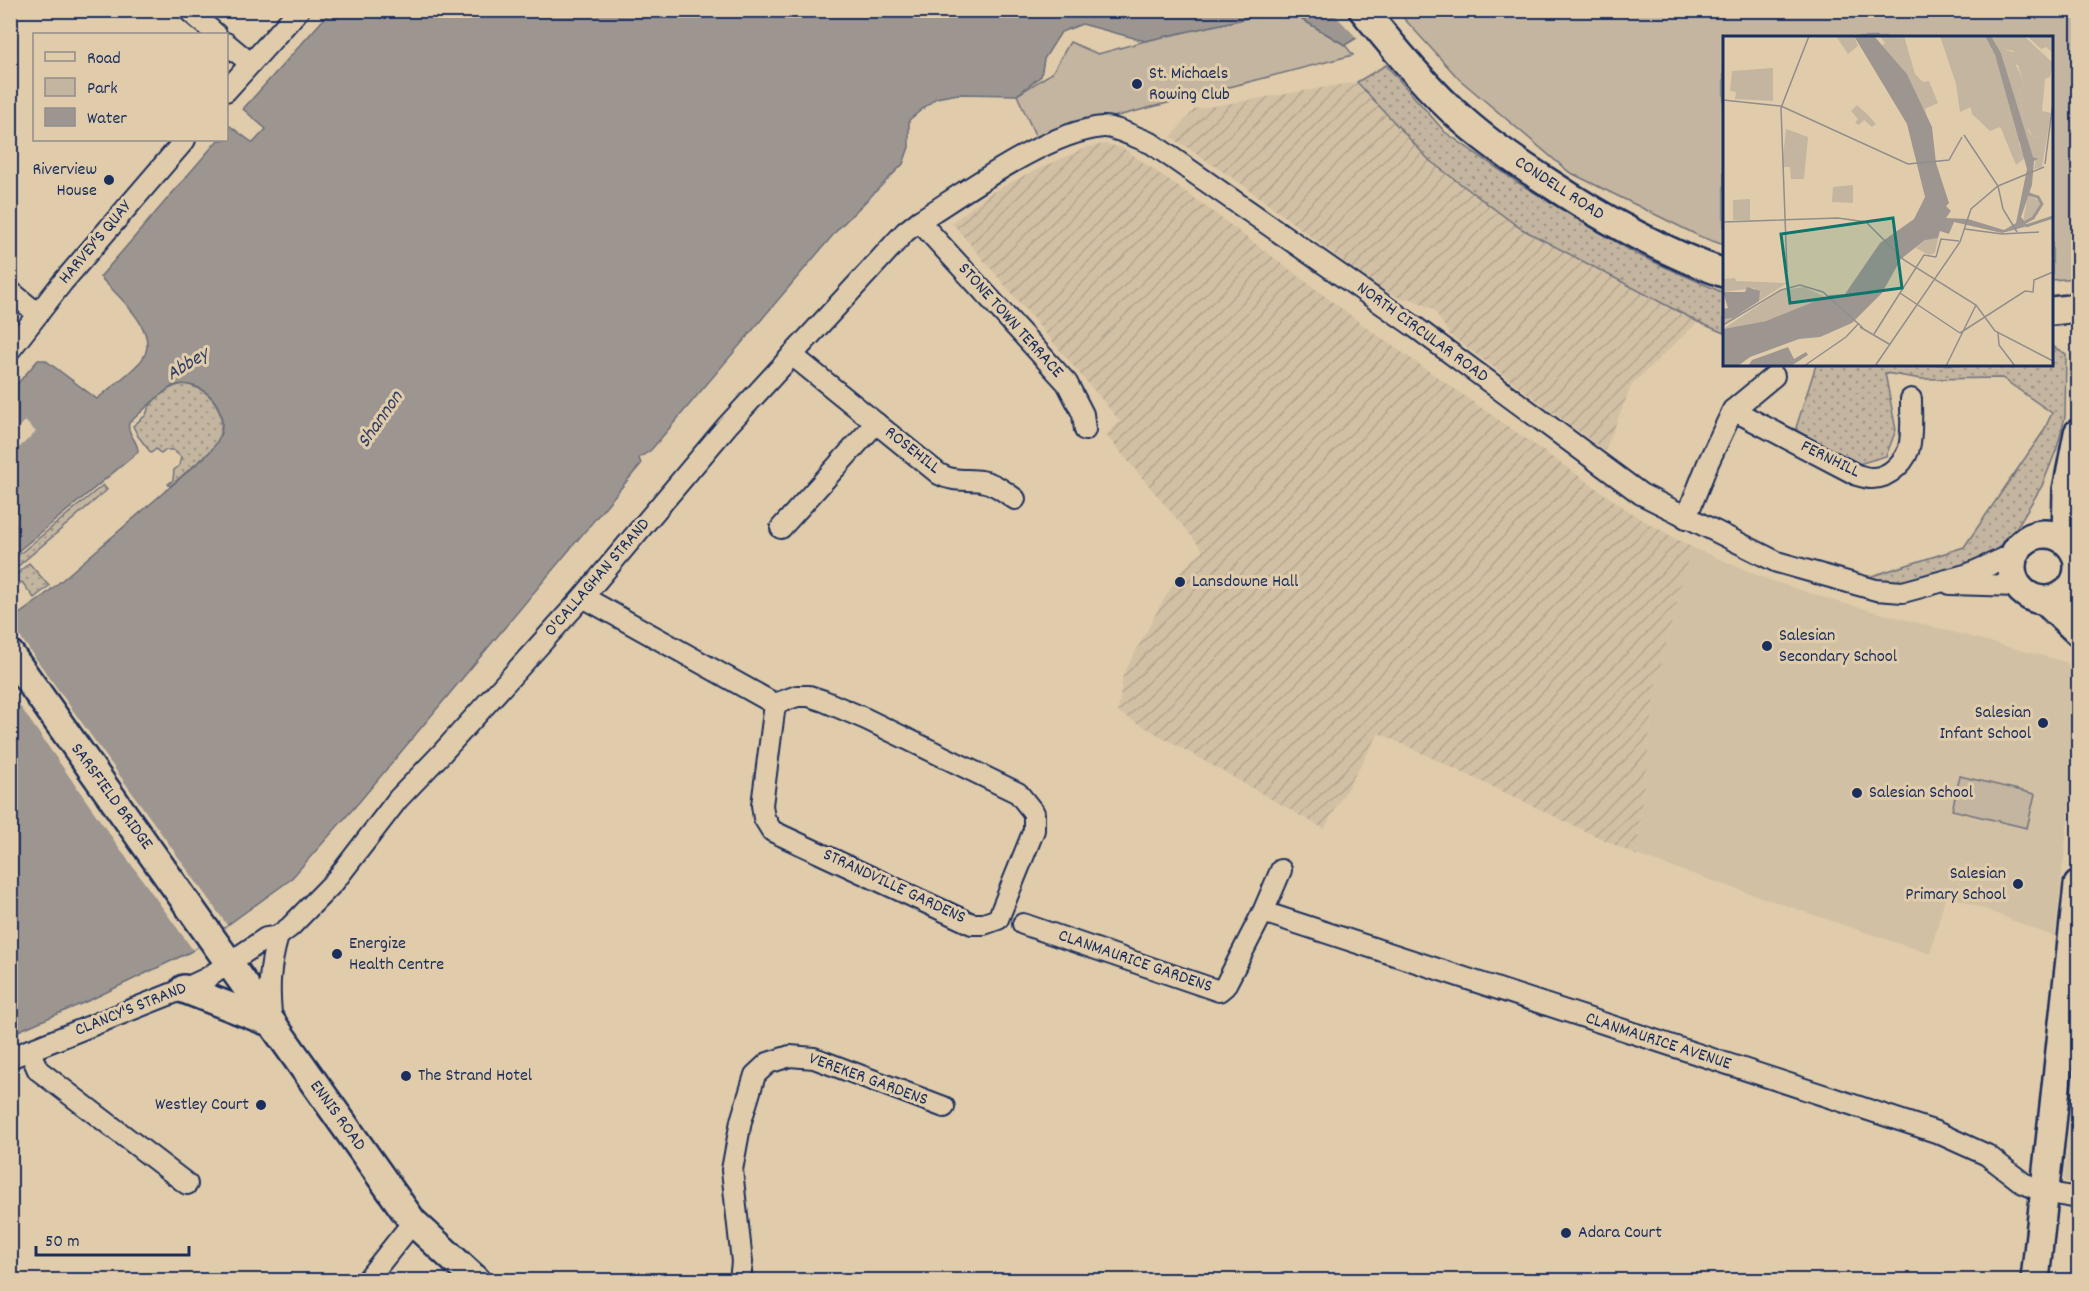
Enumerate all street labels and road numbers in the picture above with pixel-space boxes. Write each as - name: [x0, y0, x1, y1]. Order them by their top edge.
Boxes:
- street label: CONDELL ROAD: [1509, 151, 1609, 227]
- street label: HARVEY'S QUAY: [54, 195, 139, 290]
- street label: STONE TOWN TERRACE: [951, 258, 1069, 384]
- street label: NORTH CIRCULAR ROAD: [1351, 277, 1493, 389]
- street label: ROSEHILL: [879, 421, 946, 481]
- street label: FERNHILL: [1796, 435, 1865, 485]
- street label: O'CALLAGHAN STRAND: [539, 513, 657, 643]
- street label: SARSFIELD BRIDGE: [64, 739, 158, 855]
- street label: STRANDVILLE GARDENS: [818, 843, 970, 931]
- street label: CLANMAURICE GARDENS: [1055, 924, 1215, 1000]
- street label: CLANCY'S STRAND: [72, 976, 190, 1044]
- street label: CLANMAURICE AVENUE: [1582, 1007, 1734, 1077]
- street label: VEREKER GARDENS: [805, 1047, 931, 1113]
- street label: ENNIS ROAD: [303, 1076, 371, 1156]

